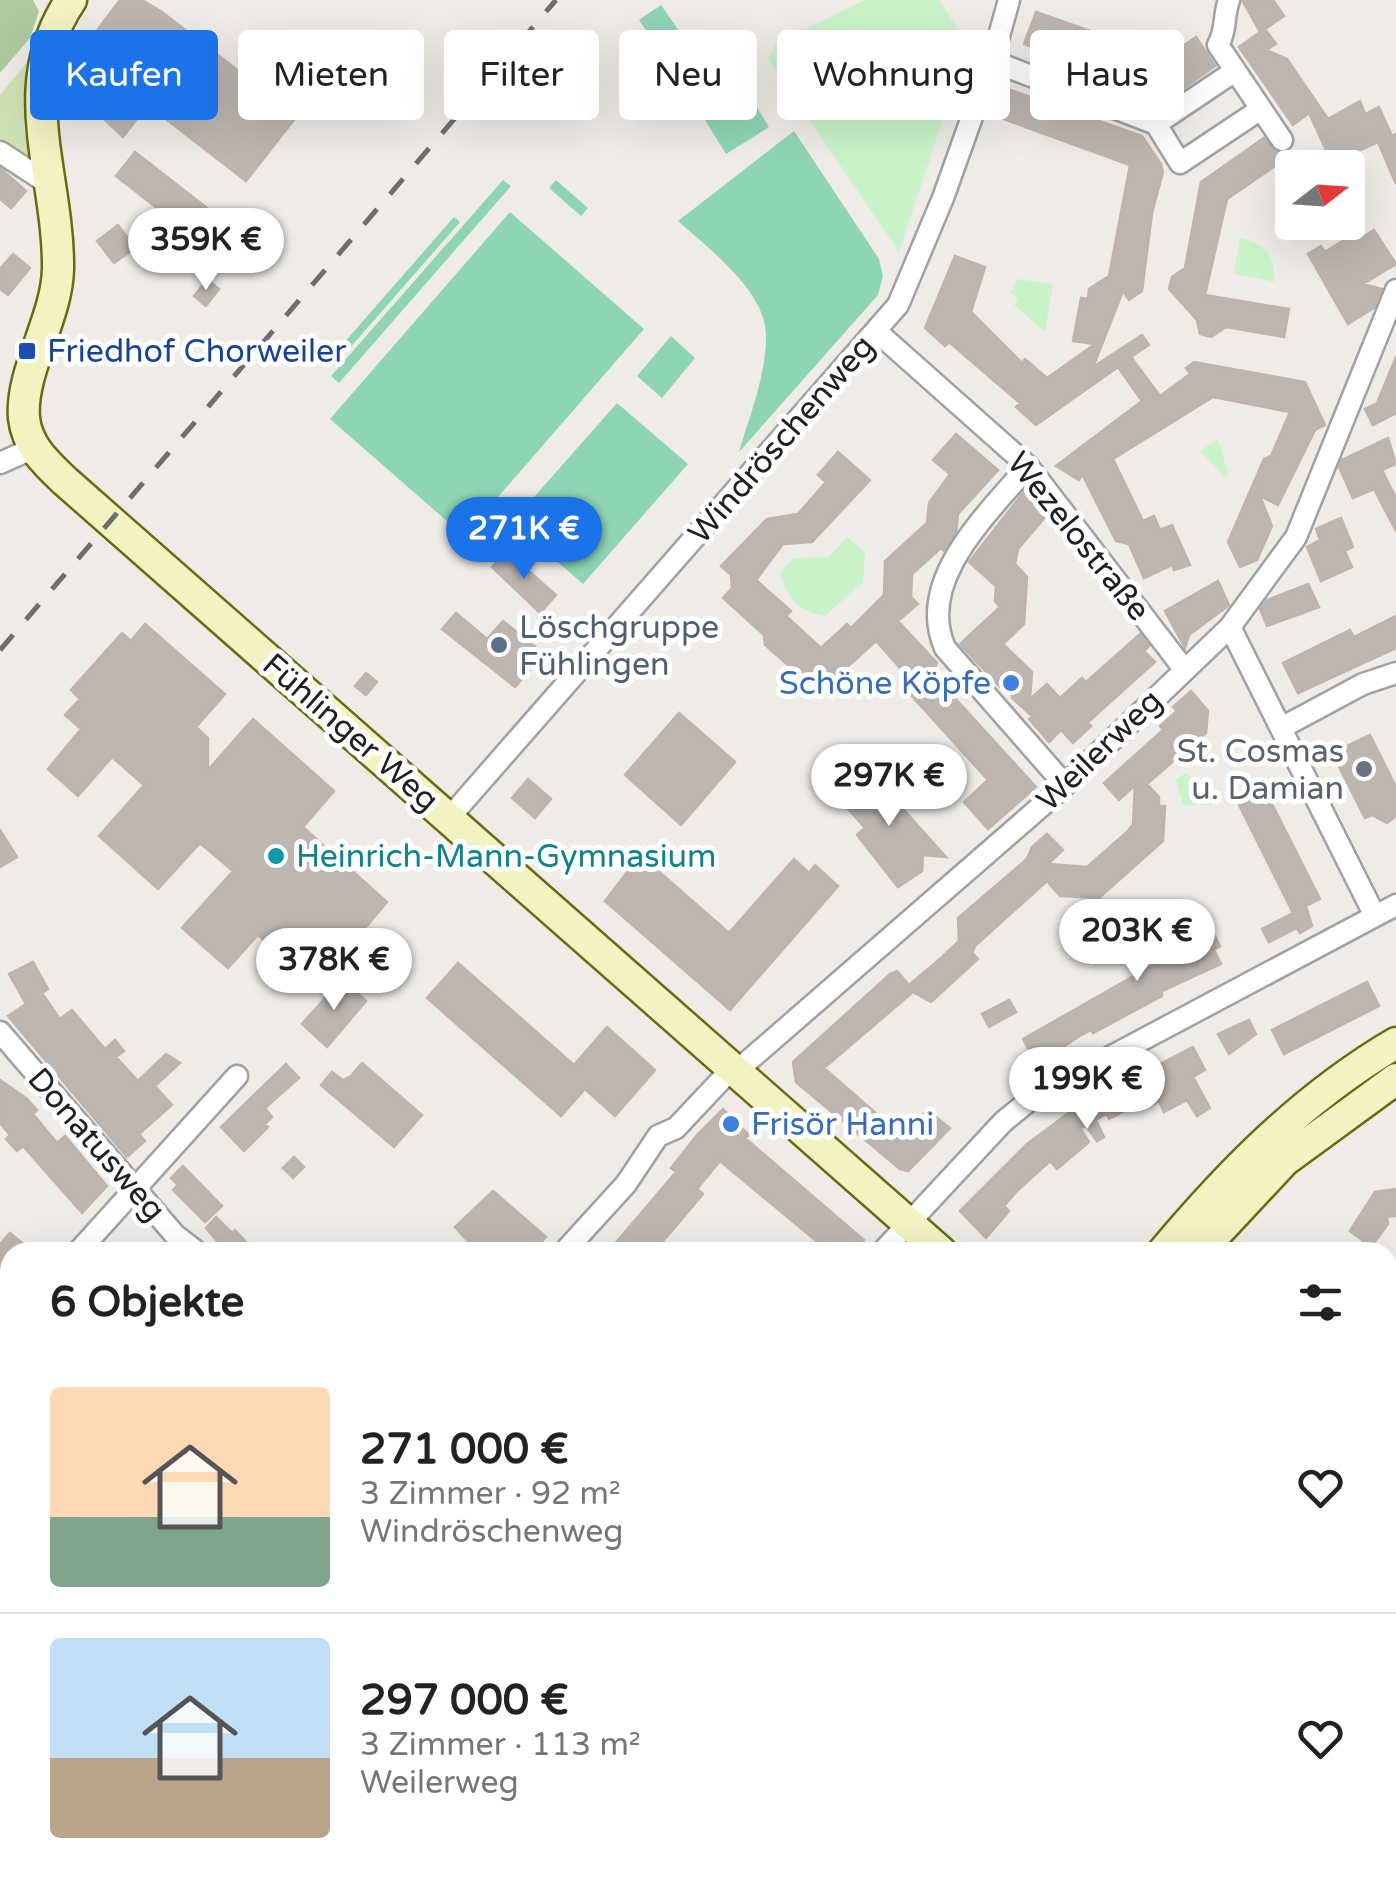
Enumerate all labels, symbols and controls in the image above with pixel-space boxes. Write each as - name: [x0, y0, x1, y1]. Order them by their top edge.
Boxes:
- chip: Kaufen: [30, 30, 218, 120]
- chip: Mieten: [238, 30, 424, 120]
- chip: Filter: [444, 30, 599, 120]
- chip: Neu: [619, 30, 757, 120]
- chip: Wohnung: [777, 30, 1010, 120]
- chip: Haus: [1030, 30, 1184, 120]
- north arrow: [1275, 150, 1365, 240]
- map controls: [1275, 150, 1365, 240]
- pin: 359K €: [125, 208, 287, 293]
- text: 359K €: [150, 221, 262, 259]
- street label: Windröschenweg: [681, 328, 883, 552]
- place label: Friedhof Chorweiler: [47, 333, 347, 371]
- marker: Friedhof Chorweiler: [16, 340, 38, 362]
- street label: Wezelostraße: [999, 445, 1158, 629]
- pin: 271K €: [443, 497, 605, 582]
- text: 271K €: [468, 510, 580, 548]
- place label: Löschgruppe Fühlingen: [519, 609, 719, 684]
- marker: Löschgruppe Fühlingen: [488, 634, 510, 656]
- street label: Fühlinger Weg: [255, 646, 446, 820]
- place label: Schöne Köpfe: [779, 665, 991, 703]
- marker: Schöne Köpfe: [1000, 672, 1022, 694]
- street label: Weilerweg: [1029, 682, 1170, 820]
- place label: St. Cosmas u. Damian: [1177, 733, 1344, 808]
- pin: 297K €: [808, 744, 970, 829]
- text: 297K €: [833, 757, 945, 795]
- marker: St. Cosmas u. Damian: [1353, 758, 1375, 780]
- place label: Heinrich-Mann-Gymnasium: [296, 838, 716, 876]
- marker: Heinrich-Mann-Gymnasium: [265, 845, 287, 867]
- pin: 203K €: [1056, 899, 1218, 984]
- text: 203K €: [1081, 912, 1193, 950]
- pin: 378K €: [253, 928, 415, 1013]
- text: 378K €: [278, 941, 390, 979]
- pin: 199K €: [1006, 1047, 1168, 1132]
- street label: Donatusweg: [19, 1060, 173, 1229]
- text: 199K €: [1031, 1060, 1143, 1098]
- place label: Frisör Hanni: [751, 1106, 934, 1144]
- marker: Frisör Hanni: [720, 1113, 742, 1135]
- icon: filters: [1293, 1275, 1348, 1330]
- text: 6 Objekte: [50, 1277, 244, 1328]
- text: 271 000 €: [360, 1424, 569, 1475]
- icon: home: [130, 1427, 250, 1547]
- icon: heart: [1293, 1460, 1348, 1515]
- text: 3 Zimmer · 92 m²: [360, 1475, 621, 1513]
- text: Windröschenweg: [360, 1513, 624, 1551]
- text: 297 000 €: [360, 1675, 569, 1726]
- icon: home: [130, 1678, 250, 1798]
- icon: heart: [1293, 1711, 1348, 1766]
- text: 3 Zimmer · 113 m²: [360, 1726, 641, 1764]
- text: Weilerweg: [360, 1764, 519, 1802]

